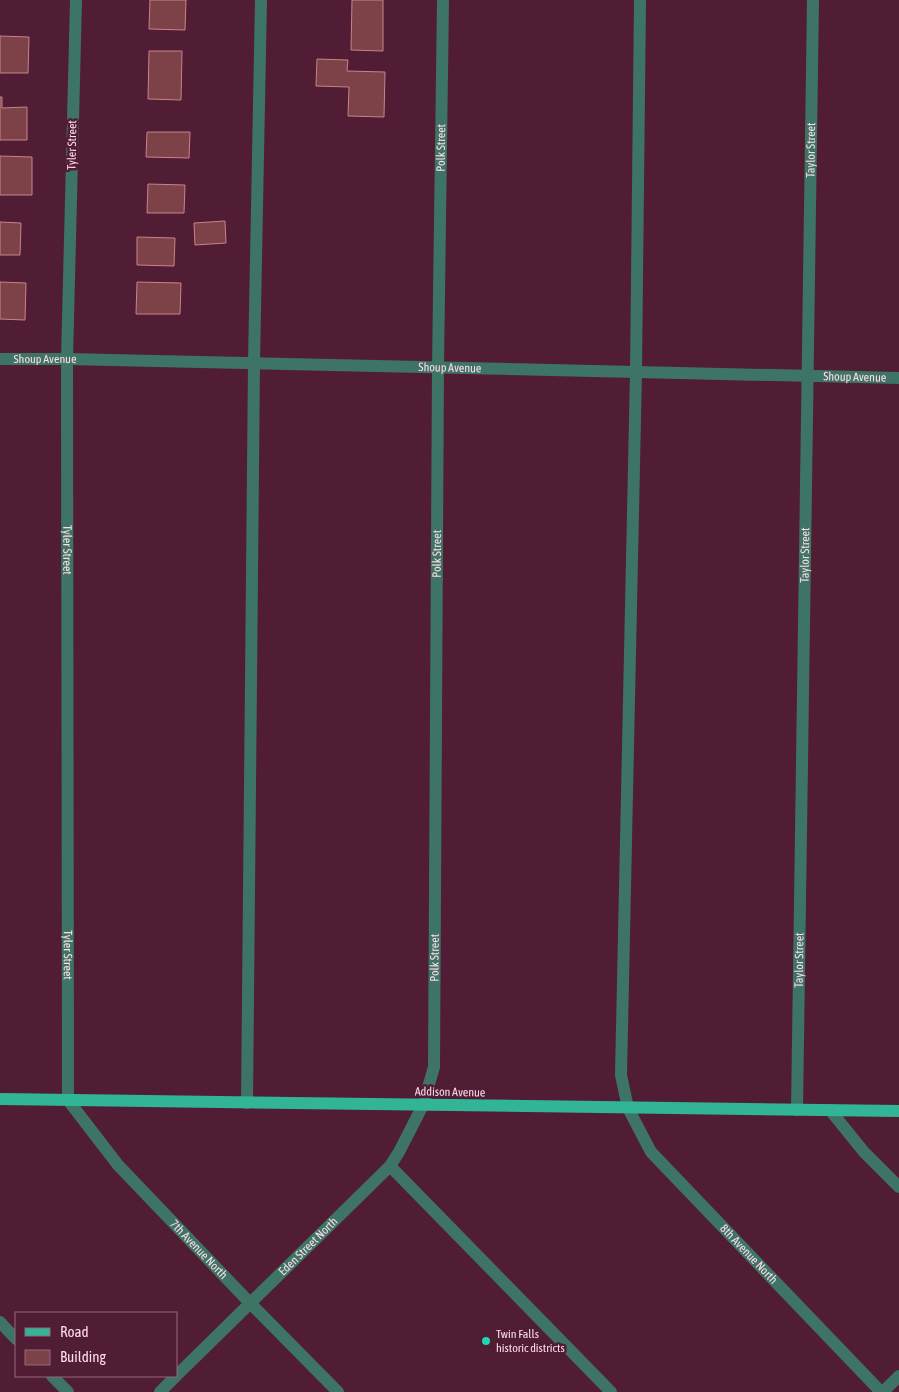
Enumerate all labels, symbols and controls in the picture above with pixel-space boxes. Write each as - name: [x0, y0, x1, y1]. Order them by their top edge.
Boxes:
- street label: Tyler Street: [65, 119, 79, 170]
- street label: Taylor Street: [803, 122, 818, 178]
- street label: Polk Street: [434, 123, 448, 172]
- street label: Shoup Avenue: [14, 352, 77, 366]
- street label: Shoup Avenue: [418, 360, 482, 375]
- street label: Shoup Avenue: [823, 369, 886, 385]
- street label: Tyler Street: [60, 525, 74, 575]
- street label: Taylor Street: [798, 527, 812, 583]
- street label: Polk Street: [430, 529, 444, 578]
- street label: Tyler Street: [61, 930, 75, 980]
- street label: Taylor Street: [792, 932, 807, 988]
- street label: Polk Street: [427, 933, 442, 982]
- street label: Addison Avenue: [415, 1084, 485, 1100]
- street label: Eden Street North: [276, 1214, 341, 1278]
- street label: 7th Avenue North: [167, 1217, 230, 1282]
- street label: 8th Avenue North: [717, 1221, 780, 1287]
- legend: [15, 1312, 178, 1377]
- text: Road: [60, 1323, 89, 1340]
- place label: Twin Falls historic districts: [496, 1327, 565, 1355]
- marker: Twin Falls historic districts: [480, 1335, 492, 1347]
- text: Building: [60, 1348, 106, 1365]

